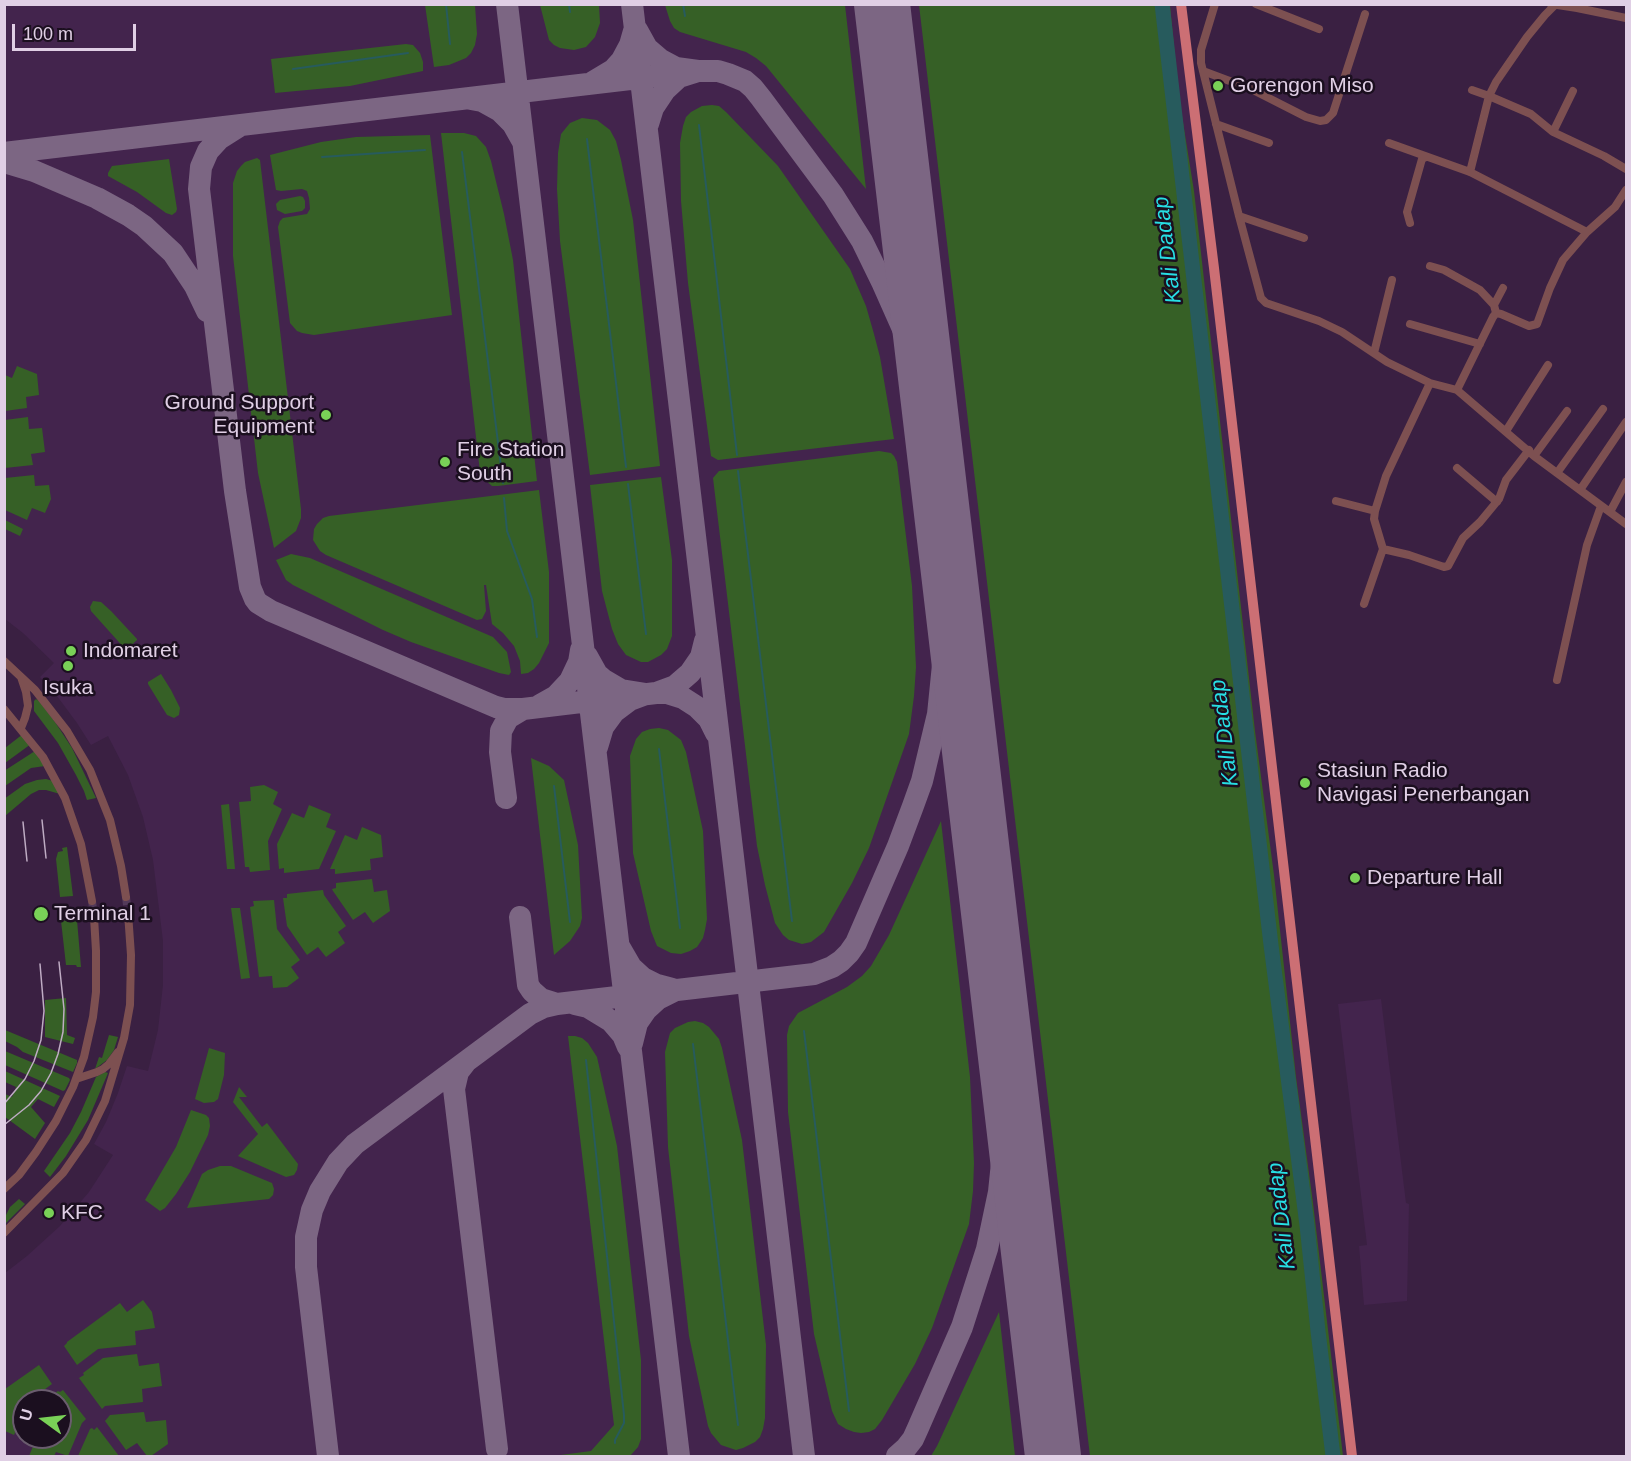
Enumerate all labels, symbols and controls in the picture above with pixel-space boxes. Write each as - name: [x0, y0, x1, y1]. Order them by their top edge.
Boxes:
- scale bar: [15, 12, 140, 50]
- text: 100 m: [23, 24, 73, 44]
- place label: Gorengon Miso: [1230, 73, 1374, 99]
- marker: Gorengon Miso: [1211, 79, 1225, 93]
- water label: Kali Dadap: [1148, 195, 1188, 305]
- place label: Ground Support Equipment: [165, 390, 314, 440]
- marker: Ground Support Equipment: [319, 408, 333, 422]
- place label: Fire Station South: [457, 437, 564, 487]
- marker: Fire Station South: [438, 455, 452, 469]
- place label: Indomaret: [83, 638, 178, 664]
- marker: Indomaret: [64, 644, 78, 658]
- marker: Isuka: [61, 659, 75, 673]
- place label: Isuka: [43, 675, 93, 701]
- water label: Kali Dadap: [1205, 678, 1245, 788]
- place label: Stasiun Radio Navigasi Penerbangan: [1317, 758, 1529, 808]
- marker: Stasiun Radio Navigasi Penerbangan: [1298, 776, 1312, 790]
- place label: Departure Hall: [1367, 865, 1502, 891]
- marker: Departure Hall: [1348, 871, 1362, 885]
- place label: Terminal 1: [54, 901, 151, 927]
- marker: Terminal 1: [32, 905, 50, 923]
- water label: Kali Dadap: [1262, 1161, 1302, 1271]
- place label: KFC: [61, 1200, 103, 1226]
- marker: KFC: [42, 1206, 56, 1220]
- north arrow: [12, 1389, 72, 1449]
- text: U: [16, 1407, 36, 1423]

